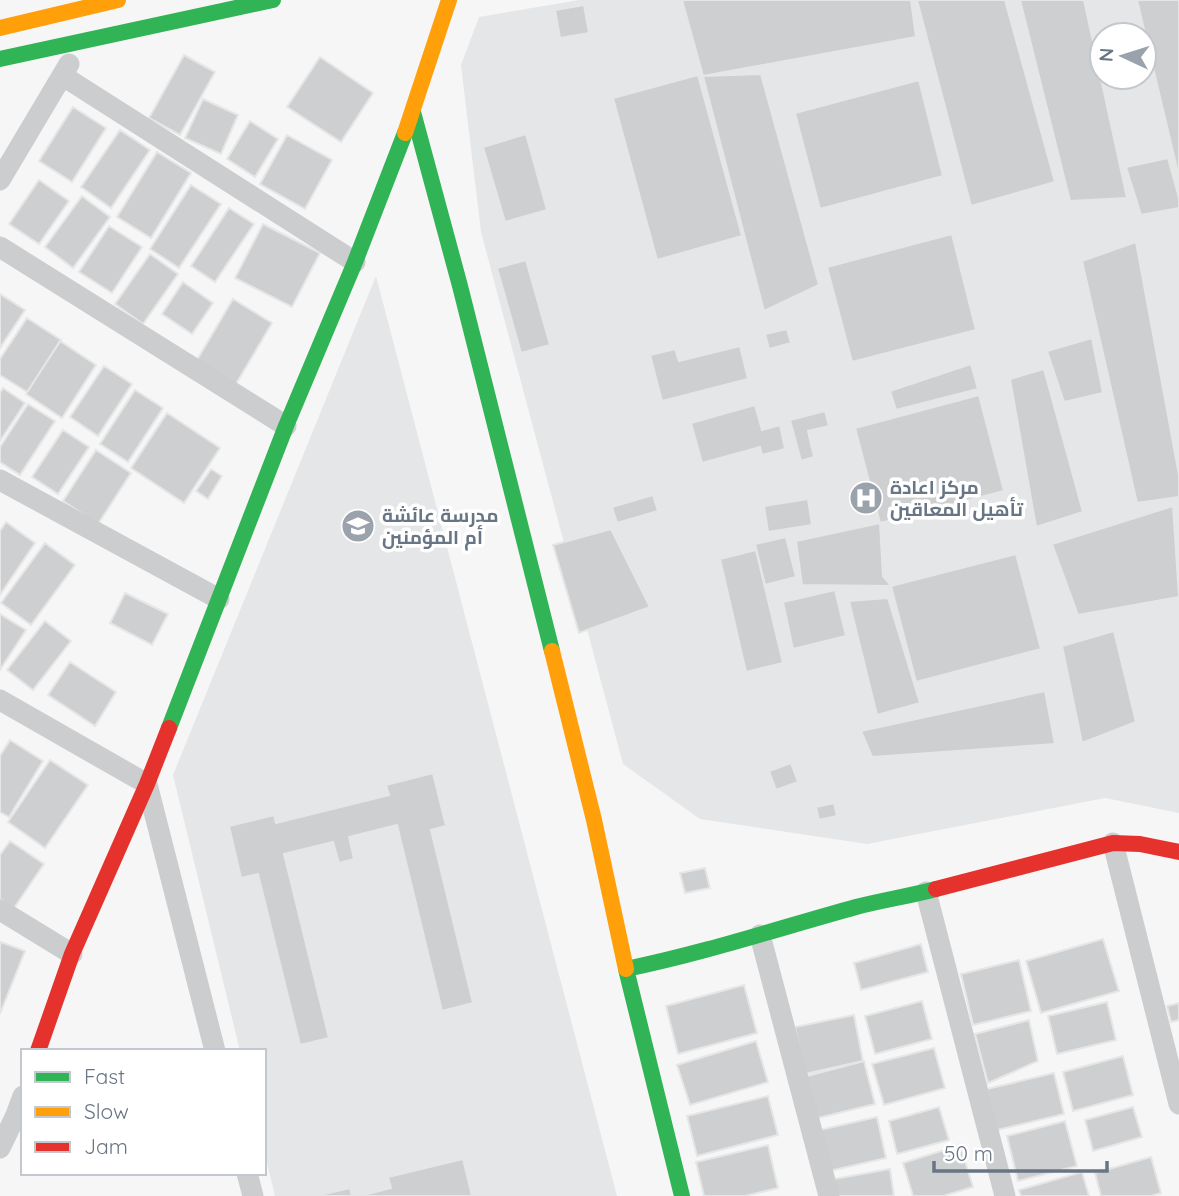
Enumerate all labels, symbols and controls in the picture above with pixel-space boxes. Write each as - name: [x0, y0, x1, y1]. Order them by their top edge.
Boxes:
- north arrow: [1088, 21, 1158, 91]
- text: N: [1094, 47, 1118, 63]
- place label: مركز اعادة تأهيل المعاقين: [890, 475, 1024, 521]
- hospital icon: مركز اعادة تأهيل المعاقين: [847, 479, 885, 517]
- place label: مدرسة عائشة أم المؤمنين: [382, 503, 499, 551]
- school or university icon: مدرسة عائشة أم المؤمنين: [339, 507, 377, 545]
- legend: [21, 1049, 266, 1175]
- text: Fast: [84, 1063, 125, 1089]
- text: Slow: [84, 1098, 129, 1124]
- scale bar: [934, 1130, 1107, 1174]
- text: Jam: [84, 1133, 128, 1159]
- text: 50 m: [944, 1140, 993, 1166]

